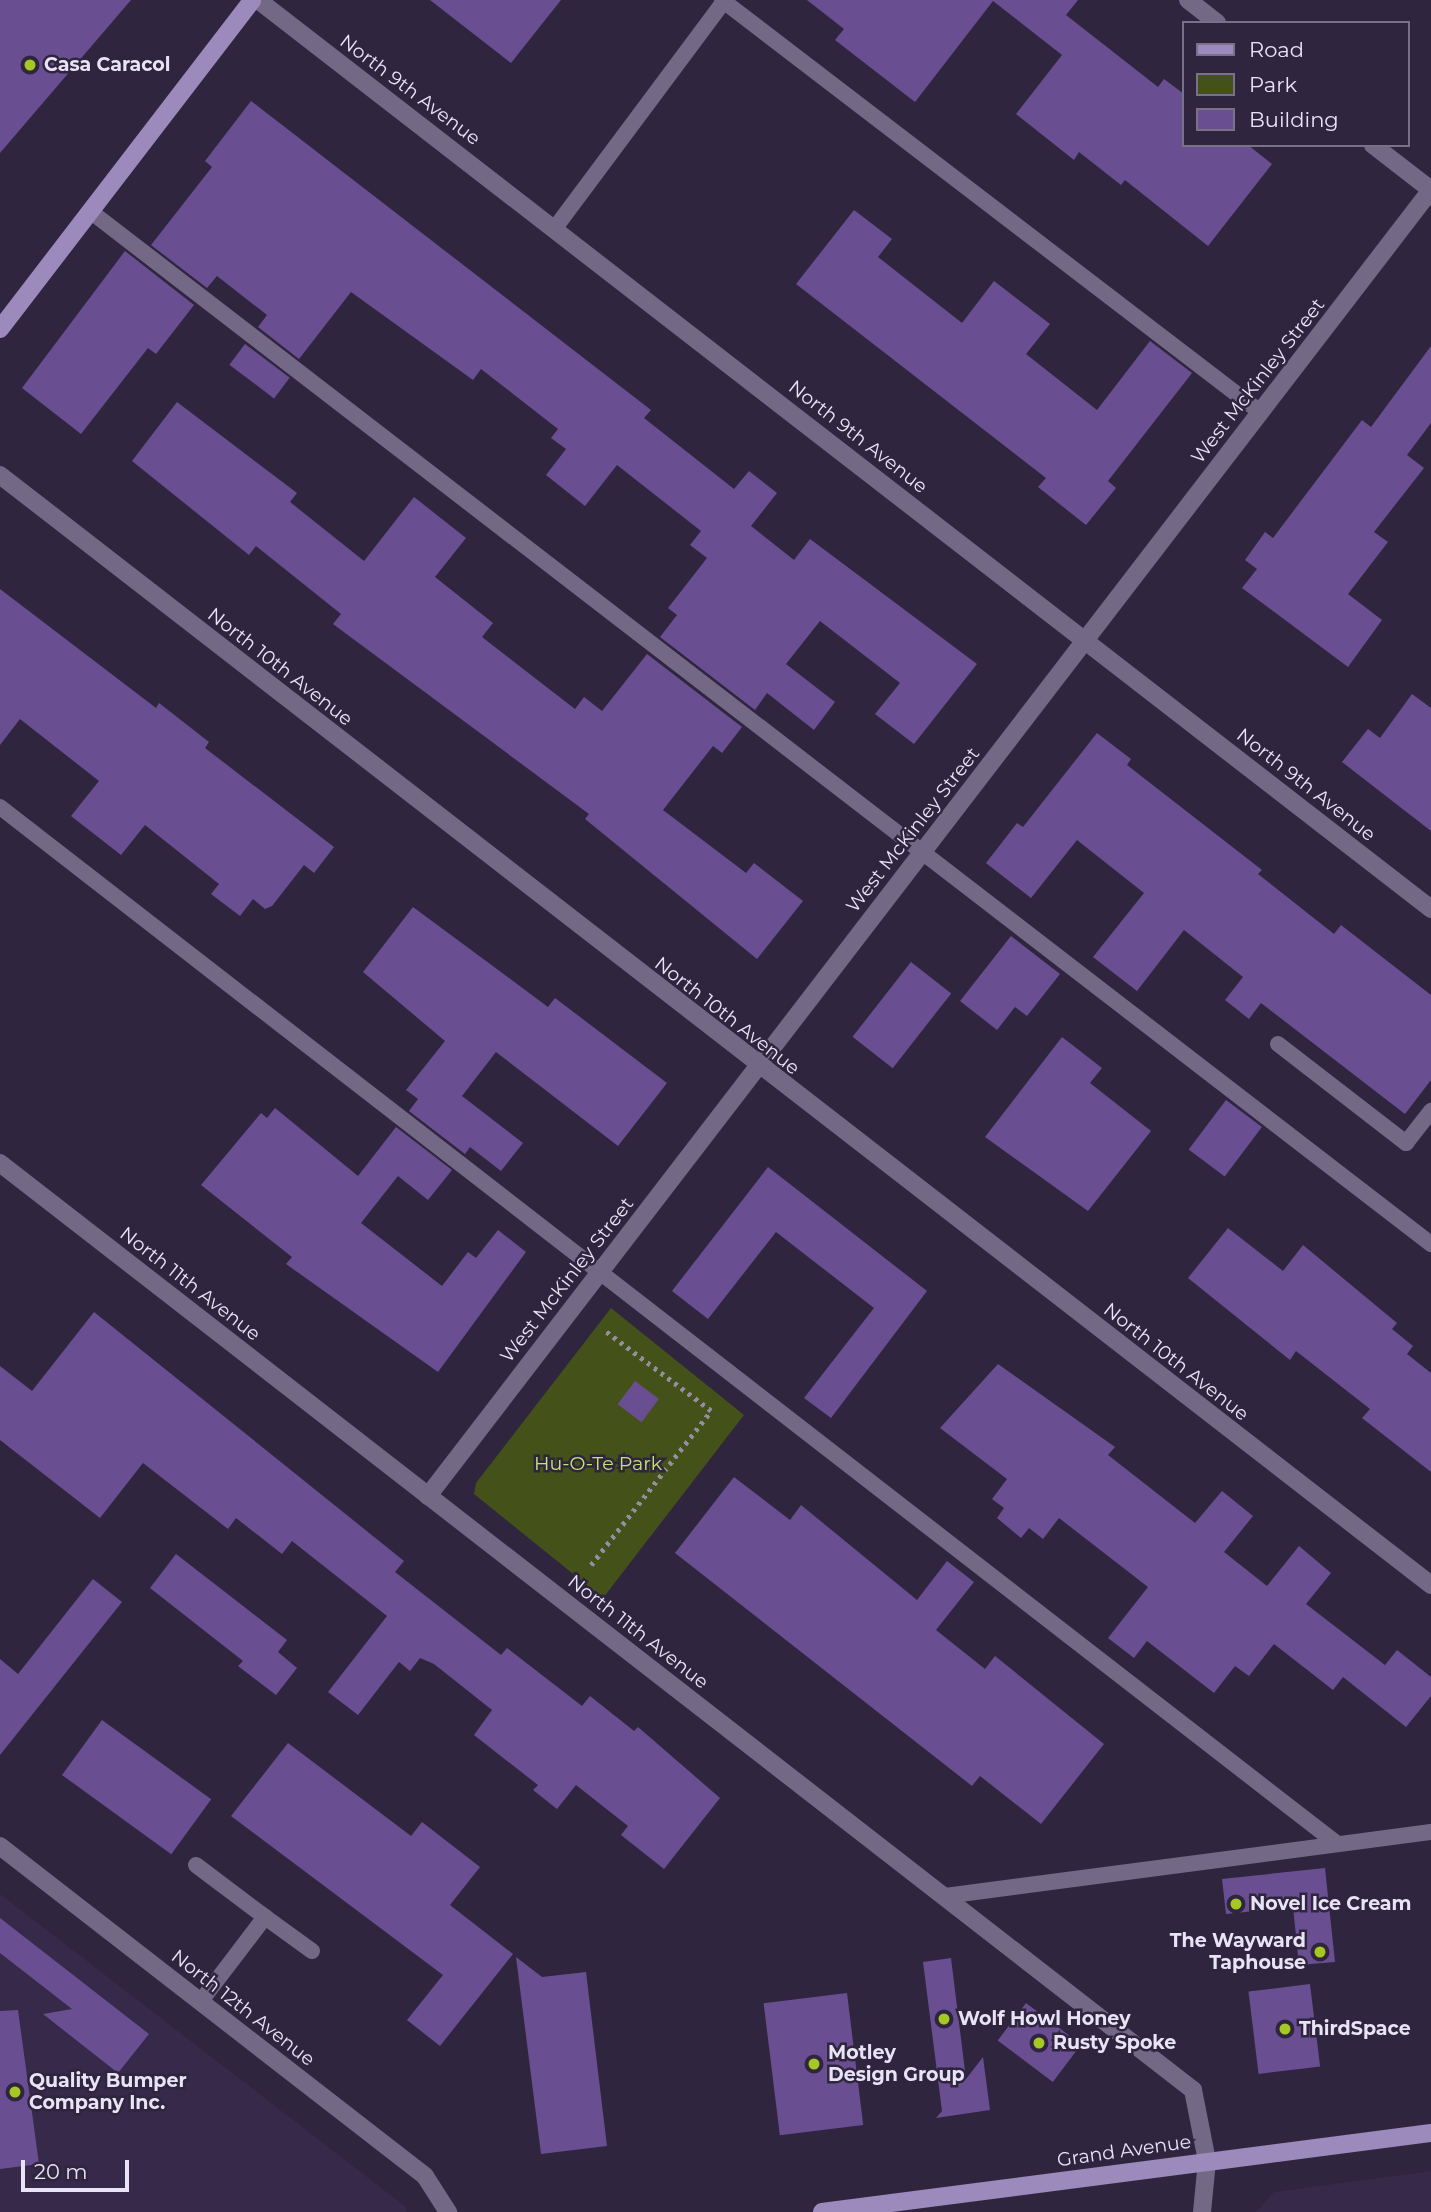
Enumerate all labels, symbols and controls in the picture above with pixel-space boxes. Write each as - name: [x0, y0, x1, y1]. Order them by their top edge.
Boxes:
- legend: [1182, 21, 1410, 147]
- street label: North 9th Avenue: [335, 30, 485, 150]
- text: Road: [1249, 37, 1304, 62]
- place label: Casa Caracol: [44, 54, 171, 76]
- marker: Casa Caracol: [22, 57, 38, 73]
- text: Park: [1249, 72, 1297, 97]
- text: Building: [1249, 107, 1339, 132]
- street label: West McKinley Street: [1187, 294, 1329, 468]
- street label: North 9th Avenue: [784, 376, 932, 498]
- street label: North 10th Avenue: [203, 603, 357, 731]
- street label: North 9th Avenue: [1232, 724, 1380, 846]
- street label: West McKinley Street: [842, 743, 984, 917]
- street label: North 10th Avenue: [650, 952, 804, 1080]
- street label: West McKinley Street: [496, 1193, 638, 1367]
- street label: North 11th Avenue: [115, 1222, 265, 1346]
- street label: North 10th Avenue: [1099, 1298, 1253, 1426]
- park label: Hu-O-Te Park: [534, 1453, 662, 1475]
- street label: North 11th Avenue: [563, 1570, 713, 1694]
- place label: Novel Ice Cream: [1250, 1893, 1412, 1915]
- marker: Novel Ice Cream: [1228, 1896, 1244, 1912]
- place label: The Wayward Taphouse: [1170, 1930, 1306, 1974]
- marker: The Wayward Taphouse: [1312, 1944, 1328, 1960]
- street label: North 12th Avenue: [167, 1945, 319, 2071]
- place label: Wolf Howl Honey: [958, 2008, 1131, 2030]
- marker: Wolf Howl Honey: [936, 2011, 952, 2027]
- place label: ThirdSpace: [1299, 2018, 1411, 2040]
- marker: ThirdSpace: [1277, 2021, 1293, 2037]
- place label: Rusty Spoke: [1053, 2032, 1176, 2054]
- marker: Rusty Spoke: [1031, 2035, 1047, 2051]
- place label: Motley Design Group: [828, 2042, 965, 2086]
- marker: Motley Design Group: [806, 2056, 822, 2072]
- place label: Quality Bumper Company Inc.: [29, 2070, 187, 2114]
- marker: Quality Bumper Company Inc.: [7, 2084, 23, 2100]
- street label: Grand Avenue: [1055, 2130, 1193, 2172]
- scale bar: [24, 2146, 133, 2190]
- text: 20 m: [34, 2159, 88, 2184]

